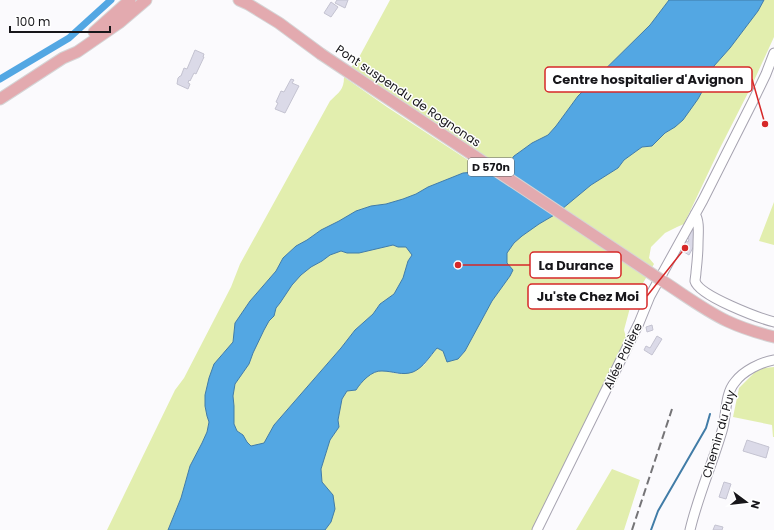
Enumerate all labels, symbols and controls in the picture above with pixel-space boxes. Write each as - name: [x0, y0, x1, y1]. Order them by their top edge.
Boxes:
- scale bar: [10, 8, 110, 34]
- text: 100 m: [16, 13, 50, 30]
- street label: Pont suspendu de Rognonas: [332, 41, 484, 151]
- callout: Centre hospitalier d'Avignon: [545, 67, 752, 92]
- text: Centre hospitalier d'Avignon: [552, 70, 744, 89]
- road number: D 570n: [468, 158, 514, 176]
- callout: La Durance: [530, 252, 621, 278]
- text: La Durance: [538, 256, 614, 275]
- callout: Ju'ste Chez Moi: [528, 284, 647, 309]
- text: Ju'ste Chez Moi: [537, 287, 639, 306]
- street label: Allée Palière: [599, 320, 646, 392]
- street label: Chemin du Puy: [698, 388, 739, 480]
- north arrow: [726, 482, 766, 522]
- text: N: [747, 499, 764, 511]

